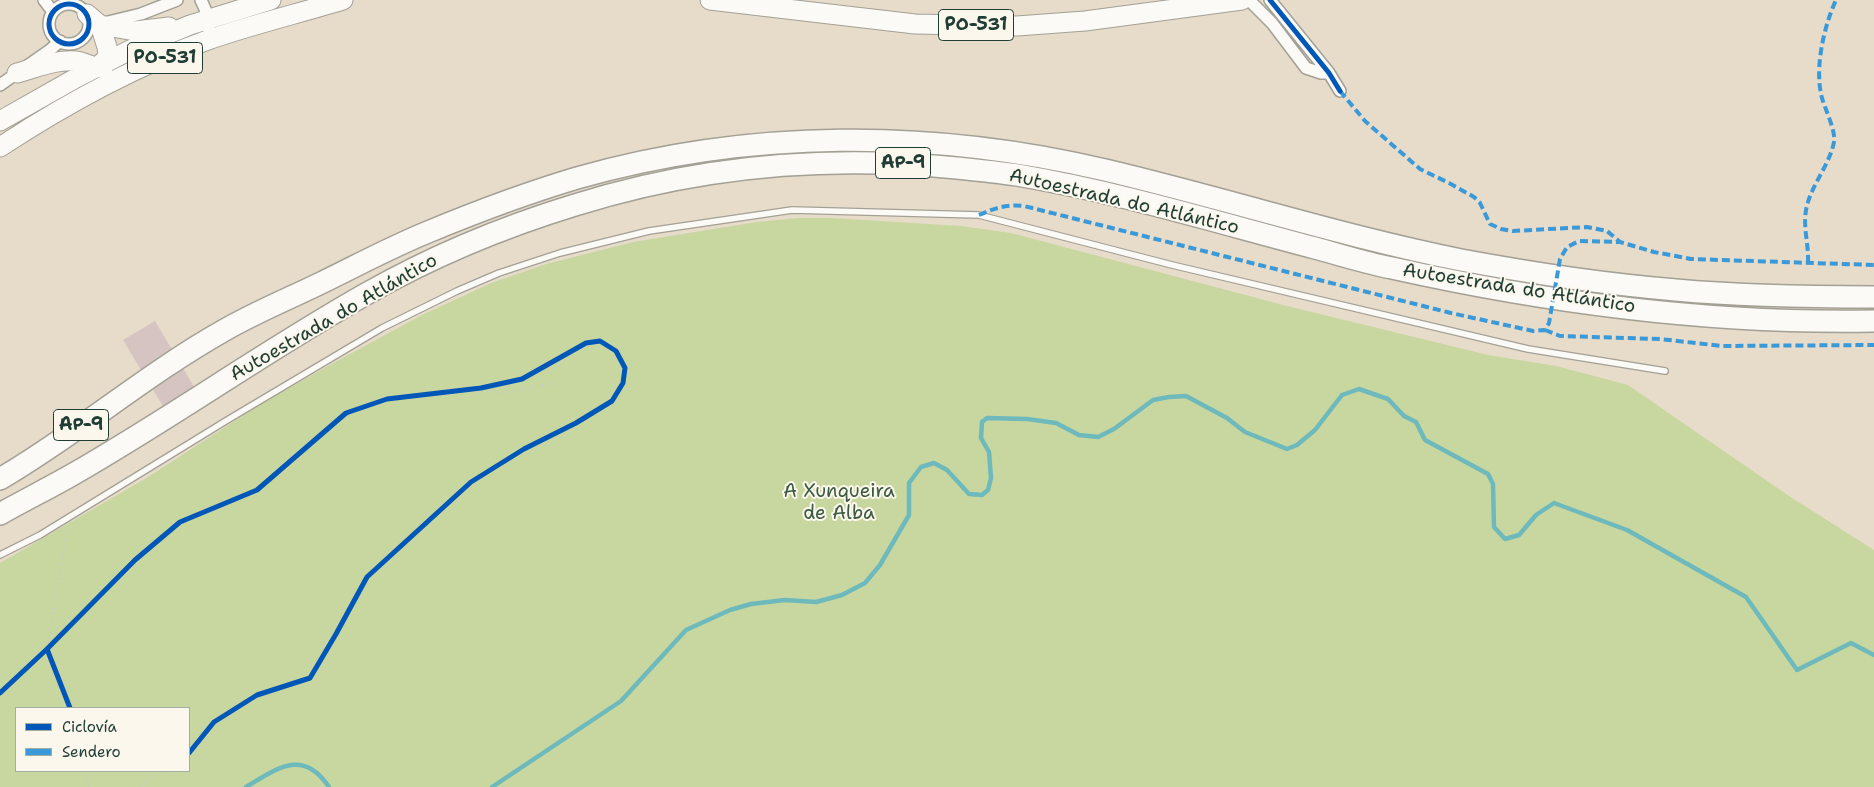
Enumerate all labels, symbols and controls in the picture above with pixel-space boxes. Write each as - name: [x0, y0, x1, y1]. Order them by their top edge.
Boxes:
- road number: PO-531: [938, 10, 1014, 40]
- road number: PO-531: [128, 42, 202, 74]
- road number: AP-9: [876, 148, 930, 178]
- street label: Autoestrada do Atlántico: [1007, 164, 1241, 240]
- street label: Autoestrada do Atlántico: [226, 249, 442, 387]
- street label: Autoestrada do Atlántico: [1401, 259, 1637, 319]
- road number: AP-9: [54, 410, 108, 440]
- park label: A Xunqueira de Alba: [783, 481, 895, 525]
- legend: [15, 707, 190, 772]
- text: Ciclovía: [62, 717, 117, 737]
- text: Sendero: [62, 742, 121, 762]

